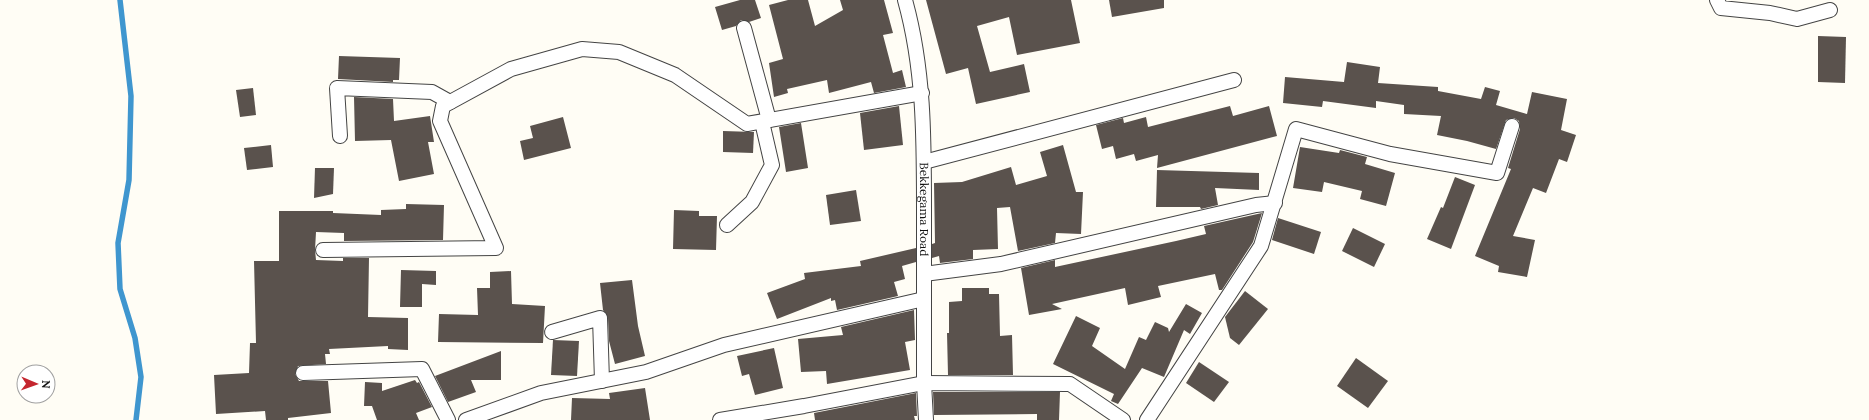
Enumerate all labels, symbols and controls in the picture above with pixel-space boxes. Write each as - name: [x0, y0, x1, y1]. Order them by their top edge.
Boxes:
- street label: Bekkegama Road: [917, 162, 932, 256]
- north arrow: [16, 364, 56, 404]
- text: N: [39, 380, 53, 389]

